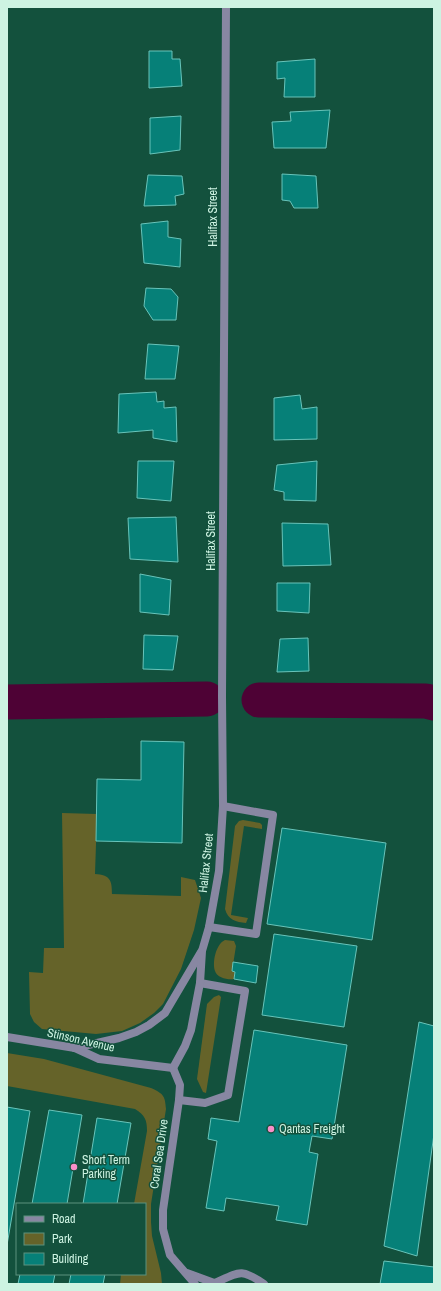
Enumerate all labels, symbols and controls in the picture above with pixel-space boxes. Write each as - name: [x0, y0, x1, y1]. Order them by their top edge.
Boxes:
- street label: Halifax Street: [205, 187, 221, 247]
- street label: Halifax Street: [203, 511, 219, 571]
- street label: Halifax Street: [195, 832, 217, 893]
- street label: Stinson Avenue: [46, 1024, 116, 1056]
- street label: Coral Sea Drive: [146, 1118, 172, 1190]
- place label: Qantas Freight: [279, 1121, 345, 1137]
- marker: Qantas Freight: [266, 1124, 276, 1134]
- place label: Short Term Parking: [82, 1152, 130, 1182]
- marker: Short Term Parking: [69, 1162, 79, 1172]
- legend: [16, 1203, 146, 1275]
- text: Road: [52, 1211, 76, 1227]
- text: Park: [52, 1231, 72, 1247]
- text: Building: [52, 1251, 89, 1267]

